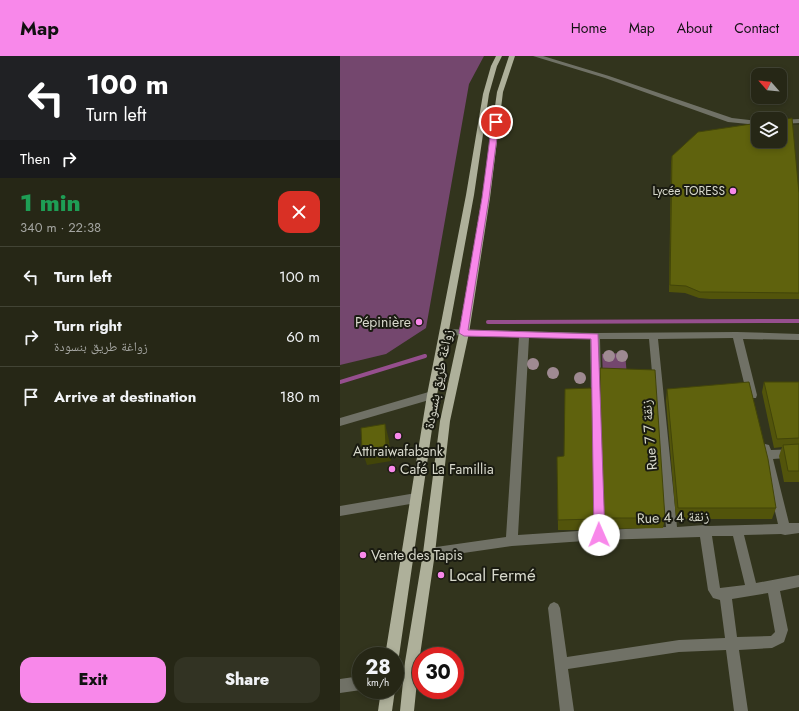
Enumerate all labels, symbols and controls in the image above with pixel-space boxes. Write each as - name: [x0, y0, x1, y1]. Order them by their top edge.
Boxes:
- text: Map: [20, 15, 59, 42]
- text: Home: [571, 18, 607, 38]
- text: Map: [629, 18, 655, 38]
- text: About: [677, 18, 712, 38]
- text: Contact: [734, 18, 779, 38]
- text: 100 m: [86, 64, 169, 105]
- north arrow: [751, 68, 787, 104]
- map controls: [751, 68, 787, 148]
- icon: left: [20, 72, 72, 124]
- text: Turn left: [86, 102, 146, 128]
- pin: [479, 105, 513, 139]
- icon: arrive: [485, 111, 507, 133]
- button: layers: [751, 112, 787, 148]
- text: Then: [20, 148, 50, 170]
- icon: right: [58, 148, 80, 170]
- place label: Lycée TORESS: [652, 182, 725, 200]
- text: 1 min: [20, 185, 81, 220]
- marker: Lycée TORESS: [728, 186, 738, 196]
- button: close: [278, 191, 320, 233]
- text: 340 m · 22:38: [20, 218, 101, 237]
- icon: left: [20, 266, 42, 288]
- text: Turn left: [54, 266, 112, 288]
- text: 100 m: [279, 266, 320, 288]
- place label: Pépinière: [355, 312, 411, 332]
- text: Turn right: [54, 315, 122, 337]
- marker: Pépinière: [414, 317, 424, 327]
- icon: right: [20, 326, 42, 348]
- text: 60 m: [286, 326, 320, 348]
- street label: زواغة طريق بنسودة: [419, 327, 457, 431]
- text: زواغة طريق بنسودة: [54, 337, 148, 356]
- icon: arrive: [20, 386, 42, 408]
- text: Arrive at destination: [54, 386, 196, 408]
- text: 180 m: [280, 386, 320, 408]
- street label: Rue 7 زنقة 7: [636, 399, 662, 471]
- marker: Attiraiwafabank: [393, 431, 403, 441]
- place label: Attiraiwafabank: [353, 441, 444, 461]
- place label: Café La Famillia: [400, 459, 494, 479]
- marker: Café La Famillia: [387, 464, 397, 474]
- street label: Rue 4 زنقة 4: [637, 506, 709, 528]
- position arrow: [578, 514, 620, 556]
- place label: Vente des Tapis: [371, 545, 463, 565]
- marker: Vente des Tapis: [358, 550, 368, 560]
- place label: Local Fermé: [449, 563, 536, 587]
- marker: Local Fermé: [436, 570, 446, 580]
- speed limit sign: 30: [412, 647, 464, 699]
- text: 28: [365, 653, 391, 682]
- button: Exit: [20, 657, 166, 703]
- button: Share: [174, 657, 320, 703]
- text: km/h: [367, 675, 389, 690]

